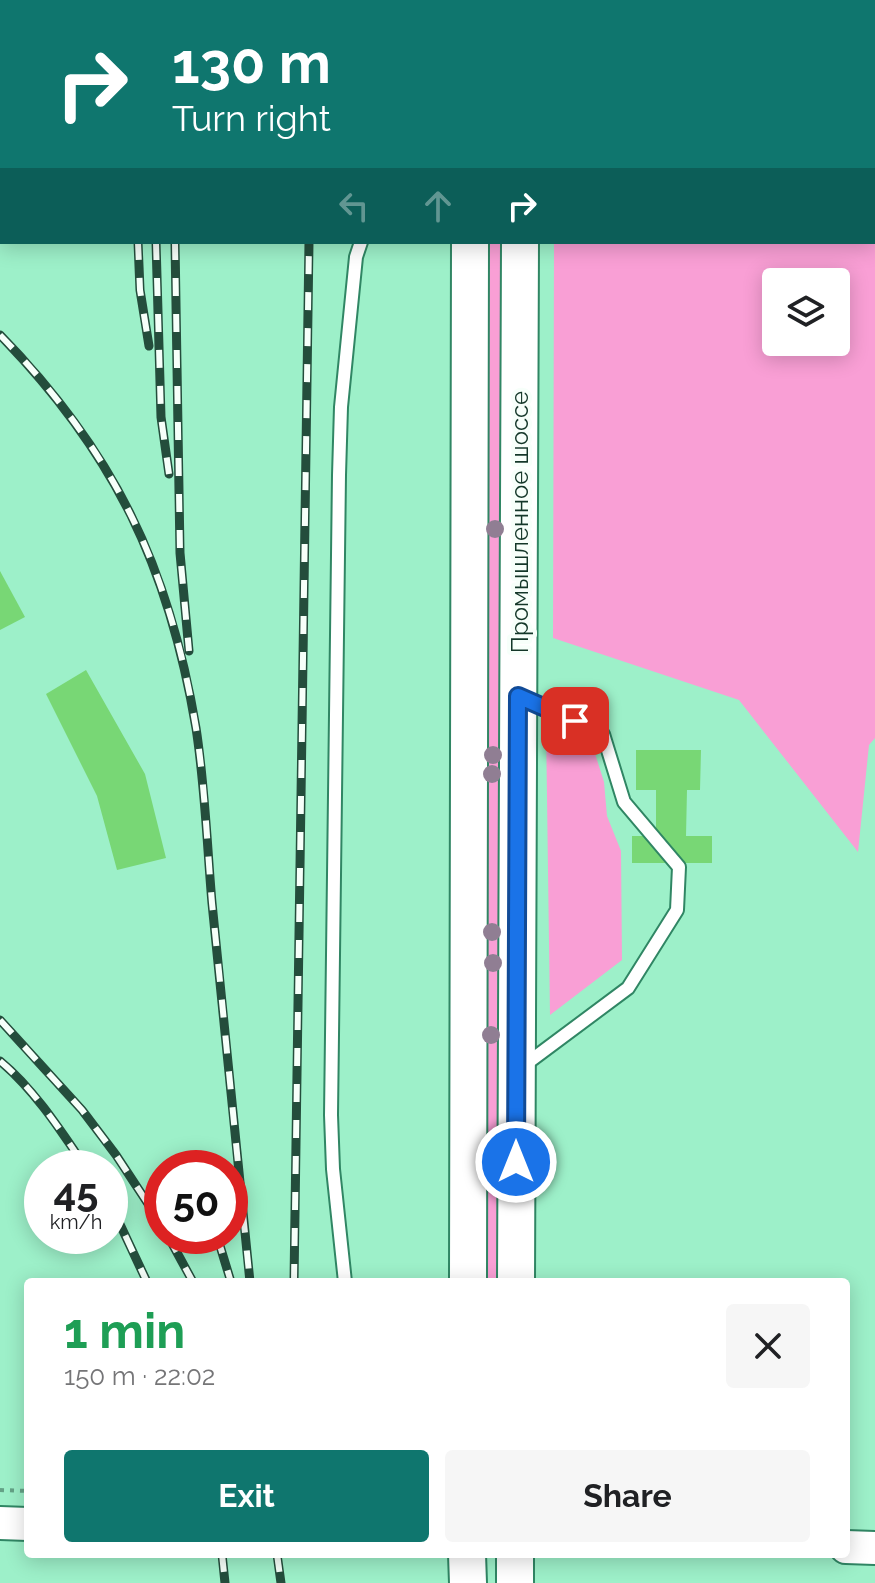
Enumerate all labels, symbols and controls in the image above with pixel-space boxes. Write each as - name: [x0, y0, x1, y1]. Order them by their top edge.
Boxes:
- text: 130 m: [172, 30, 331, 96]
- icon: right: [40, 32, 144, 136]
- text: Turn right: [172, 97, 331, 139]
- icon: left: [332, 184, 376, 228]
- icon: ahead: [416, 184, 460, 228]
- icon: right: [500, 184, 544, 228]
- map controls: [762, 268, 850, 356]
- button: layers: [762, 268, 850, 356]
- street label: Промышленное шоссе: [505, 391, 534, 653]
- pin: [541, 687, 609, 755]
- icon: arrive: [553, 699, 597, 743]
- position arrow: [474, 1120, 558, 1204]
- speed limit sign: 50: [144, 1150, 248, 1254]
- text: 45: [53, 1168, 98, 1215]
- text: km/h: [50, 1210, 102, 1234]
- text: 1 min: [64, 1303, 185, 1359]
- button: close: [726, 1304, 810, 1388]
- text: 150 m · 22:02: [64, 1361, 215, 1391]
- button: Exit: [64, 1450, 429, 1542]
- button: Share: [445, 1450, 810, 1542]

